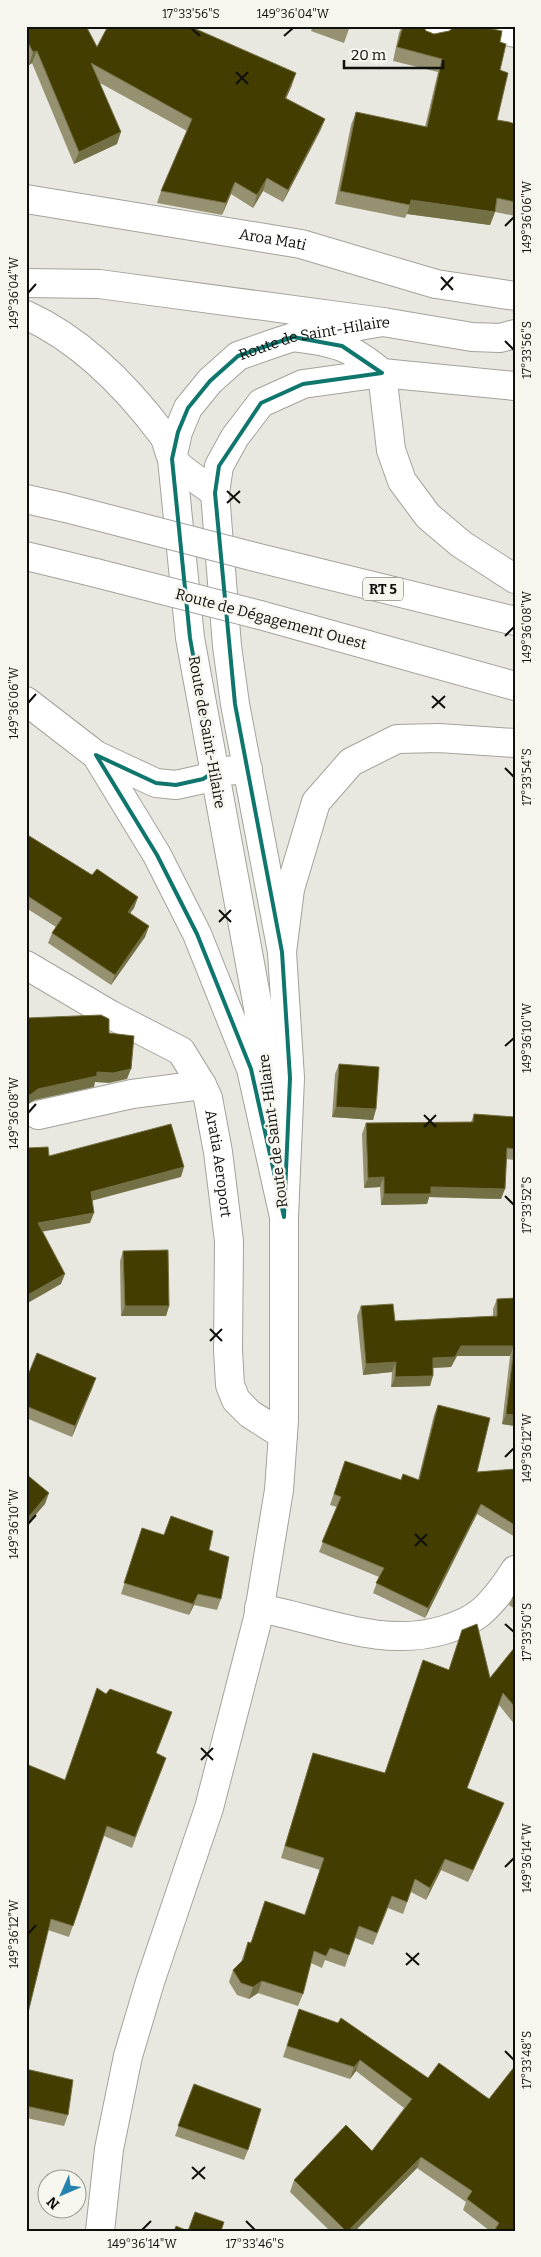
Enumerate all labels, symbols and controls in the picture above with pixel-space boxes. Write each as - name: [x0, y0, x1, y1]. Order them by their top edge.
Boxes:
- text: 17°33'56"S: [162, 7, 220, 21]
- text: 149°36'04"W: [257, 7, 330, 21]
- scale bar: [344, 38, 442, 70]
- text: 20 m: [351, 46, 387, 64]
- text: 149°36'06"W: [520, 180, 534, 253]
- street label: Aroa Mati: [238, 225, 309, 254]
- text: 149°36'04"W: [7, 256, 21, 329]
- street label: Route de Saint-Hilaire: [236, 313, 392, 364]
- text: 17°33'56"S: [520, 321, 534, 379]
- road number: RT 5: [363, 578, 403, 600]
- street label: Route de Dégagement Ouest: [173, 585, 369, 653]
- text: 149°36'08"W: [520, 590, 534, 663]
- street label: Route de Saint-Hilaire: [185, 654, 229, 810]
- text: 149°36'06"W: [7, 666, 21, 739]
- text: 17°33'54"S: [520, 748, 534, 806]
- text: 149°36'10"W: [520, 1002, 534, 1073]
- street label: Route de Saint-Hilaire: [255, 1053, 291, 1209]
- text: 149°36'08"W: [7, 1076, 21, 1149]
- street label: Aratia Aeroport: [201, 1108, 235, 1219]
- text: 17°33'52"S: [520, 1177, 534, 1233]
- text: 149°36'12"W: [520, 1413, 534, 1483]
- text: 149°36'10"W: [7, 1488, 21, 1559]
- text: 17°33'50"S: [520, 1603, 534, 1661]
- text: 149°36'14"W: [520, 1823, 534, 1893]
- text: 149°36'12"W: [7, 1899, 21, 1969]
- text: 17°33'48"S: [520, 2031, 534, 2089]
- north arrow: [38, 2170, 88, 2220]
- text: N: [43, 2193, 63, 2213]
- text: 149°36'14"W: [107, 2237, 177, 2251]
- text: 17°33'46"S: [226, 2237, 284, 2251]

